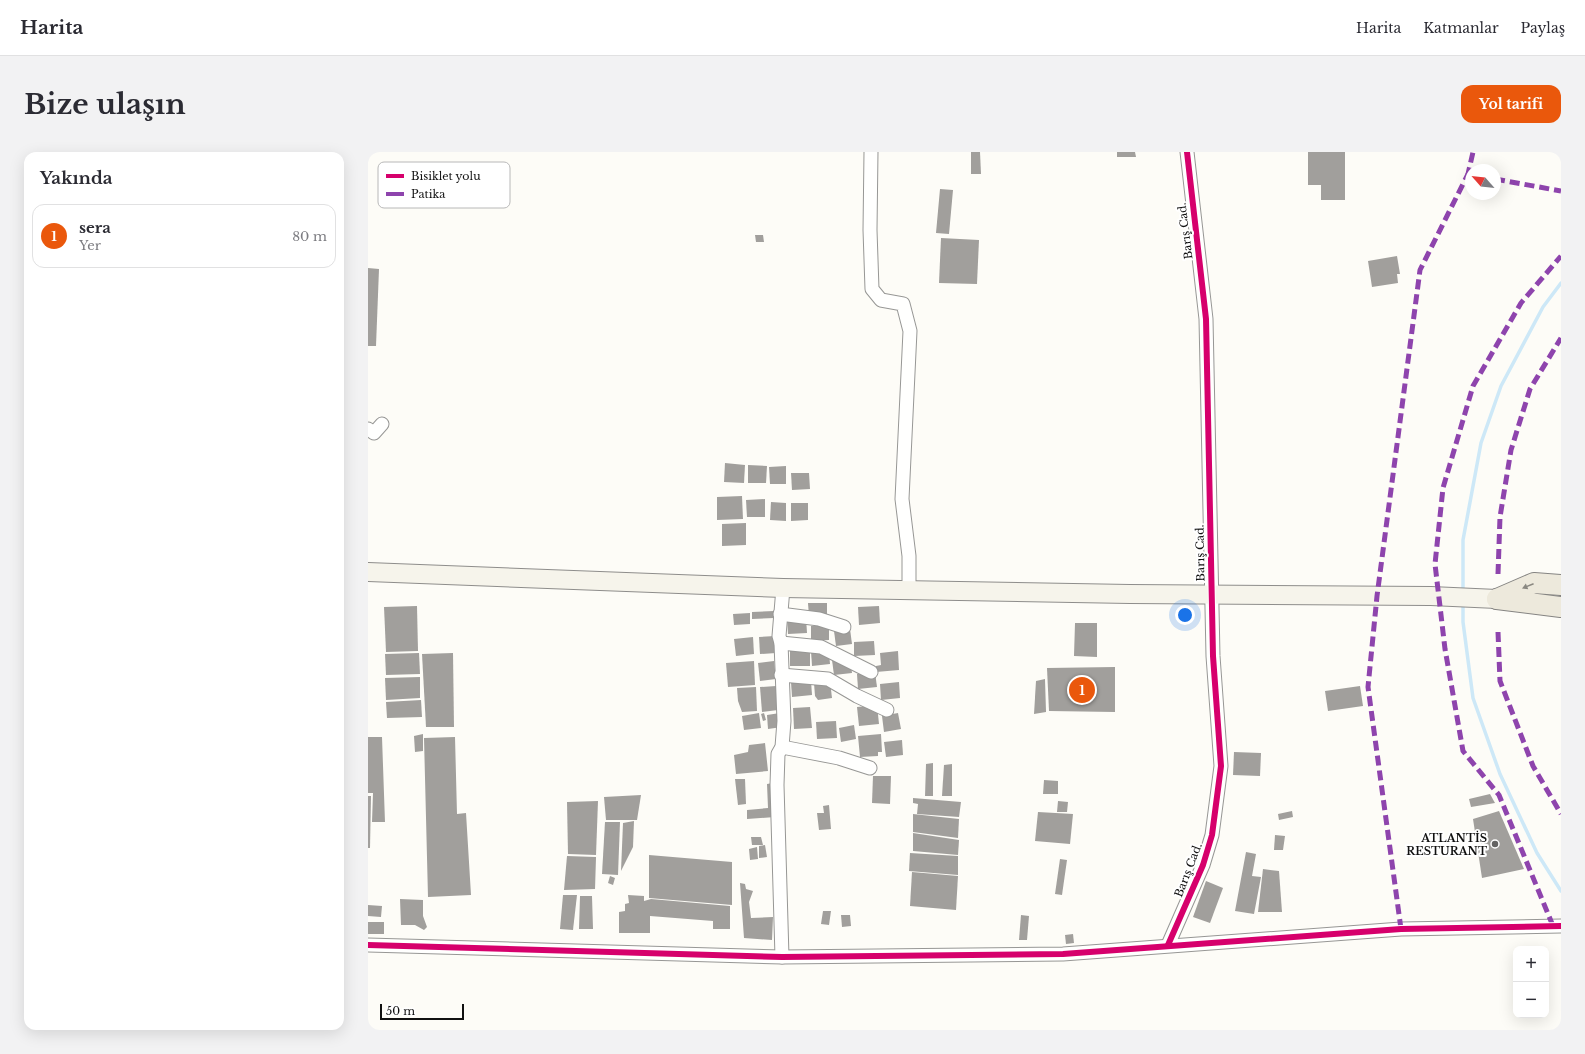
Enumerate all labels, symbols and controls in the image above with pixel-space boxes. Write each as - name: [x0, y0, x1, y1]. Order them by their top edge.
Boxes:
- text: Harita: [20, 16, 83, 39]
- text: Harita: [1356, 19, 1401, 37]
- text: Katmanlar: [1423, 19, 1499, 37]
- text: Paylaş: [1521, 19, 1565, 37]
- button: Yol tarifi: [1461, 85, 1561, 123]
- text: Bize ulaşın: [24, 87, 186, 122]
- legend: [378, 162, 510, 208]
- north arrow: [1465, 164, 1501, 200]
- text: Yakında: [40, 168, 112, 189]
- text: Bisiklet yolu: [411, 169, 481, 183]
- text: Patika: [411, 187, 446, 201]
- street label: Barış Cad.: [1175, 202, 1195, 260]
- text: sera: [79, 218, 111, 237]
- text: 1: [51, 228, 57, 245]
- text: 80 m: [292, 228, 327, 245]
- text: Yer: [79, 237, 101, 254]
- street label: Barış Cad.: [1193, 524, 1207, 582]
- one-way arrow: [1522, 583, 1534, 590]
- your location: [1175, 605, 1195, 625]
- pin: 1: [1069, 675, 1095, 705]
- place label: ATLANTİS RESTURANT: [1406, 830, 1487, 858]
- marker: ATLANTİS RESTURANT: [1490, 839, 1500, 849]
- street label: Barış Cad.: [1171, 841, 1205, 899]
- map controls: [1513, 946, 1549, 1018]
- button: +: [1513, 946, 1549, 982]
- button: −: [1513, 982, 1549, 1018]
- scale bar: [380, 1002, 464, 1021]
- text: 50 m: [386, 1004, 415, 1018]

